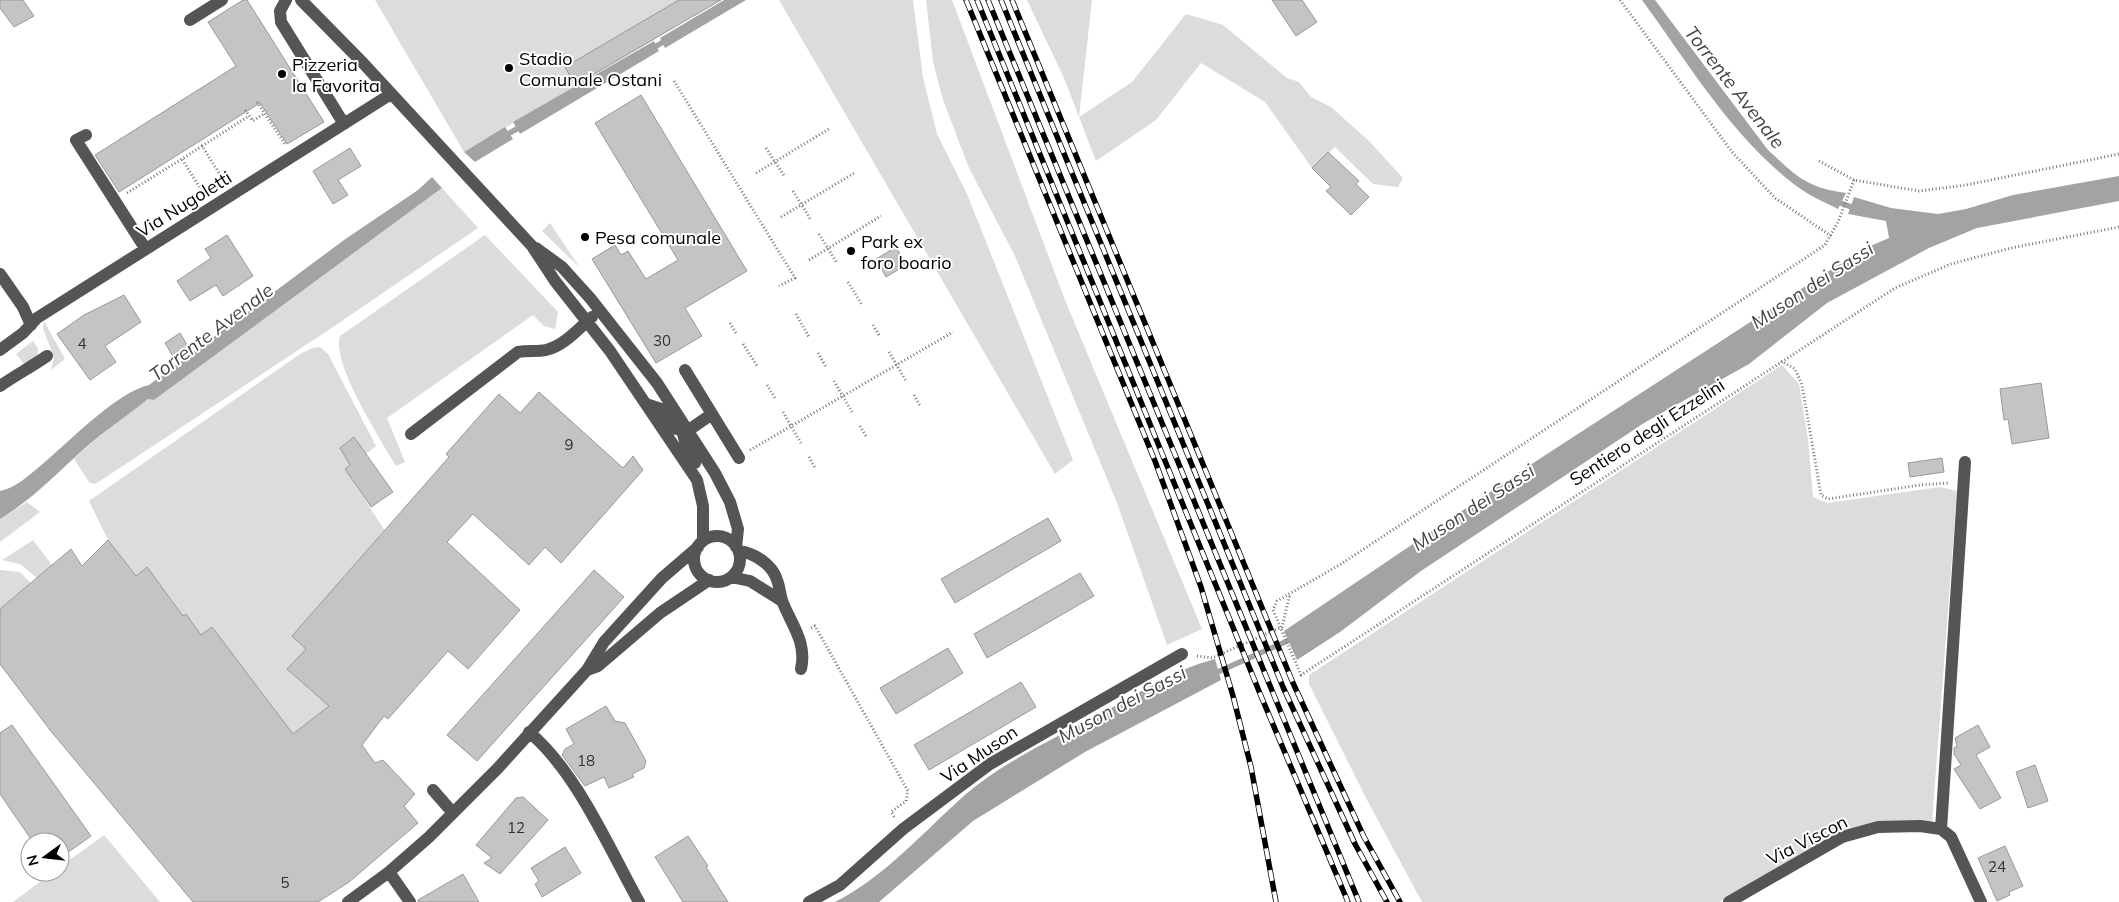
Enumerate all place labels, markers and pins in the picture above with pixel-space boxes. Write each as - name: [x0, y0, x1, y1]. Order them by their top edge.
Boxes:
- place label: Stadio Comunale Ostani: [519, 47, 662, 91]
- place label: Pizzeria la Favorita: [292, 53, 380, 97]
- marker: Stadio Comunale Ostani: [503, 62, 515, 74]
- marker: Pizzeria la Favorita: [276, 68, 288, 80]
- place label: Pesa comunale: [595, 226, 721, 249]
- place label: Park ex foro boario: [861, 230, 951, 274]
- marker: Pesa comunale: [579, 231, 591, 243]
- marker: Park ex foro boario: [845, 245, 857, 257]

